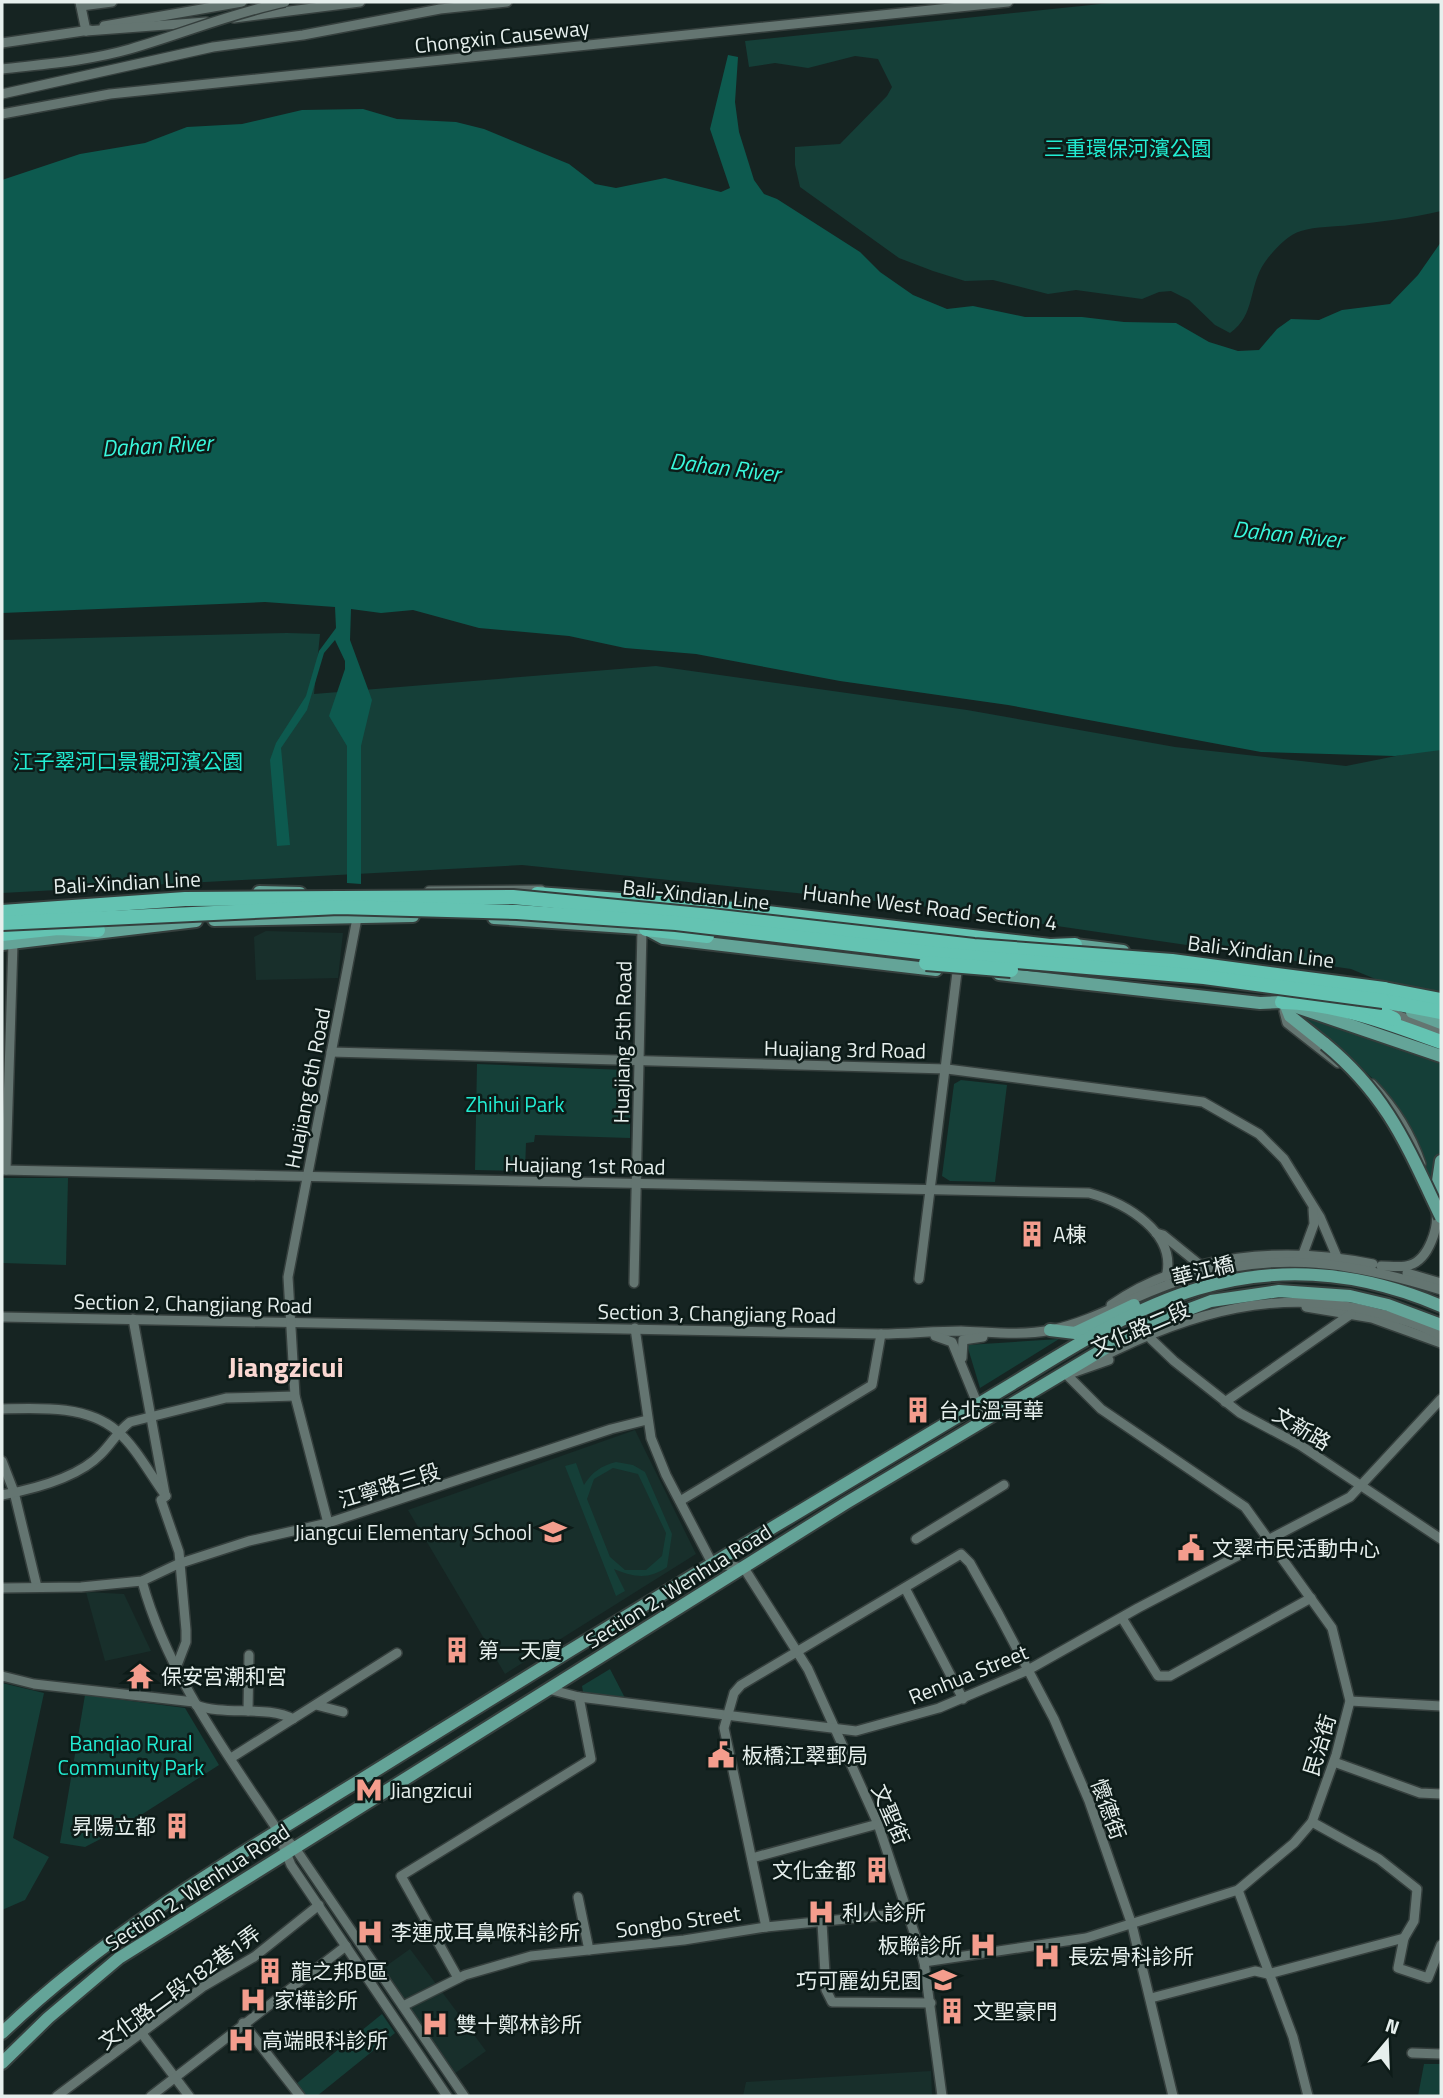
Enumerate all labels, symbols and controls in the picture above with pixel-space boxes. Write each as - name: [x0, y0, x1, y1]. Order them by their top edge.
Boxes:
- street label: Chongxin Causeway: [413, 11, 591, 61]
- park label: 三重環保河濱公園: [1044, 132, 1212, 164]
- water label: Dahan River: [101, 424, 216, 465]
- water label: Dahan River: [668, 443, 785, 491]
- water label: Dahan River: [1231, 511, 1348, 557]
- park label: 江子翠河口景觀河濱公園: [13, 745, 244, 777]
- street label: Bali-Xindian Line: [52, 862, 202, 902]
- street label: Bali-Xindian Line: [621, 870, 771, 918]
- street label: Huanhe West Road Section 4: [801, 876, 1059, 938]
- street label: Bali-Xindian Line: [1186, 926, 1336, 976]
- street label: Huajiang 5th Road: [605, 960, 639, 1124]
- street label: Huajiang 6th Road: [276, 1005, 338, 1171]
- street label: Huajiang 3rd Road: [764, 1032, 926, 1066]
- park label: Zhihui Park: [466, 1088, 564, 1120]
- street label: Huajiang 1st Road: [504, 1148, 666, 1182]
- place label: A棟: [1053, 1218, 1087, 1250]
- building icon: A棟: [1017, 1219, 1047, 1249]
- street label: 華江橋: [1169, 1247, 1237, 1293]
- street label: Section 2, Changjiang Road: [73, 1285, 313, 1321]
- street label: 文化路二段: [1085, 1293, 1195, 1363]
- street label: Section 3, Changjiang Road: [597, 1295, 837, 1331]
- district label: Jiangzicui: [228, 1345, 344, 1388]
- place label: 台北溫哥華: [939, 1394, 1044, 1426]
- building icon: 台北溫哥華: [903, 1395, 933, 1425]
- street label: 文新路: [1267, 1398, 1337, 1458]
- street label: 江寧路三段: [334, 1454, 444, 1516]
- place label: Jiangcui Elementary School: [294, 1516, 532, 1548]
- street label: Section 2, Wenhua Road: [579, 1516, 777, 1656]
- school or university icon: Jiangcui Elementary School: [538, 1517, 568, 1547]
- place label: 文翠市民活動中心: [1212, 1532, 1380, 1564]
- public building icon: 文翠市民活動中心: [1176, 1533, 1206, 1563]
- place label: 第一天廈: [478, 1634, 562, 1666]
- building icon: 第一天廈: [442, 1635, 472, 1665]
- street label: Renhua Street: [903, 1635, 1033, 1712]
- place label: 保安宮潮和宮: [161, 1660, 287, 1692]
- temple icon: 保安宮潮和宮: [125, 1661, 155, 1691]
- street label: 民治街: [1294, 1710, 1344, 1780]
- park label: Banqiao Rural Community Park: [58, 1727, 204, 1783]
- place label: 板橋江翠郵局: [742, 1739, 868, 1771]
- public building icon: 板橋江翠郵局: [706, 1740, 736, 1770]
- place label: Jiangzicui: [390, 1774, 472, 1806]
- street label: 懷德街: [1083, 1774, 1135, 1844]
- metro station icon: Jiangzicui: [354, 1775, 384, 1805]
- street label: 文聖街: [864, 1779, 918, 1849]
- place label: 昇陽立都: [72, 1810, 156, 1842]
- building icon: 昇陽立都: [162, 1811, 192, 1841]
- street label: Section 2, Wenhua Road: [98, 1815, 296, 1959]
- place label: 文化金都: [772, 1854, 856, 1886]
- building icon: 文化金都: [862, 1855, 892, 1885]
- street label: Songbo Street: [614, 1896, 743, 1946]
- place label: 利人診所: [842, 1896, 926, 1928]
- hospital icon: 利人診所: [806, 1897, 836, 1927]
- place label: 李連成耳鼻喉科診所: [391, 1916, 580, 1948]
- street label: 文化路二段182巷1弄: [91, 1917, 267, 2057]
- hospital icon: 李連成耳鼻喉科診所: [355, 1917, 385, 1947]
- place label: 板聯診所: [878, 1929, 962, 1961]
- hospital icon: 板聯診所: [968, 1930, 998, 1960]
- place label: 長宏骨科診所: [1068, 1940, 1194, 1972]
- hospital icon: 長宏骨科診所: [1032, 1941, 1062, 1971]
- place label: 龍之邦B區: [291, 1955, 388, 1987]
- building icon: 龍之邦B區: [255, 1956, 285, 1986]
- place label: 巧可麗幼兒園: [796, 1964, 922, 1996]
- school or university icon: 巧可麗幼兒園: [928, 1965, 958, 1995]
- place label: 家樺診所: [274, 1984, 358, 2016]
- hospital icon: 家樺診所: [238, 1985, 268, 2015]
- place label: 文聖豪門: [973, 1995, 1057, 2027]
- building icon: 文聖豪門: [937, 1996, 967, 2026]
- north arrow: [1352, 2007, 1422, 2077]
- place label: 雙十鄭林診所: [456, 2008, 582, 2040]
- hospital icon: 雙十鄭林診所: [420, 2009, 450, 2039]
- text: N: [1382, 2010, 1404, 2041]
- place label: 高端眼科診所: [262, 2024, 388, 2056]
- hospital icon: 高端眼科診所: [226, 2025, 256, 2055]

